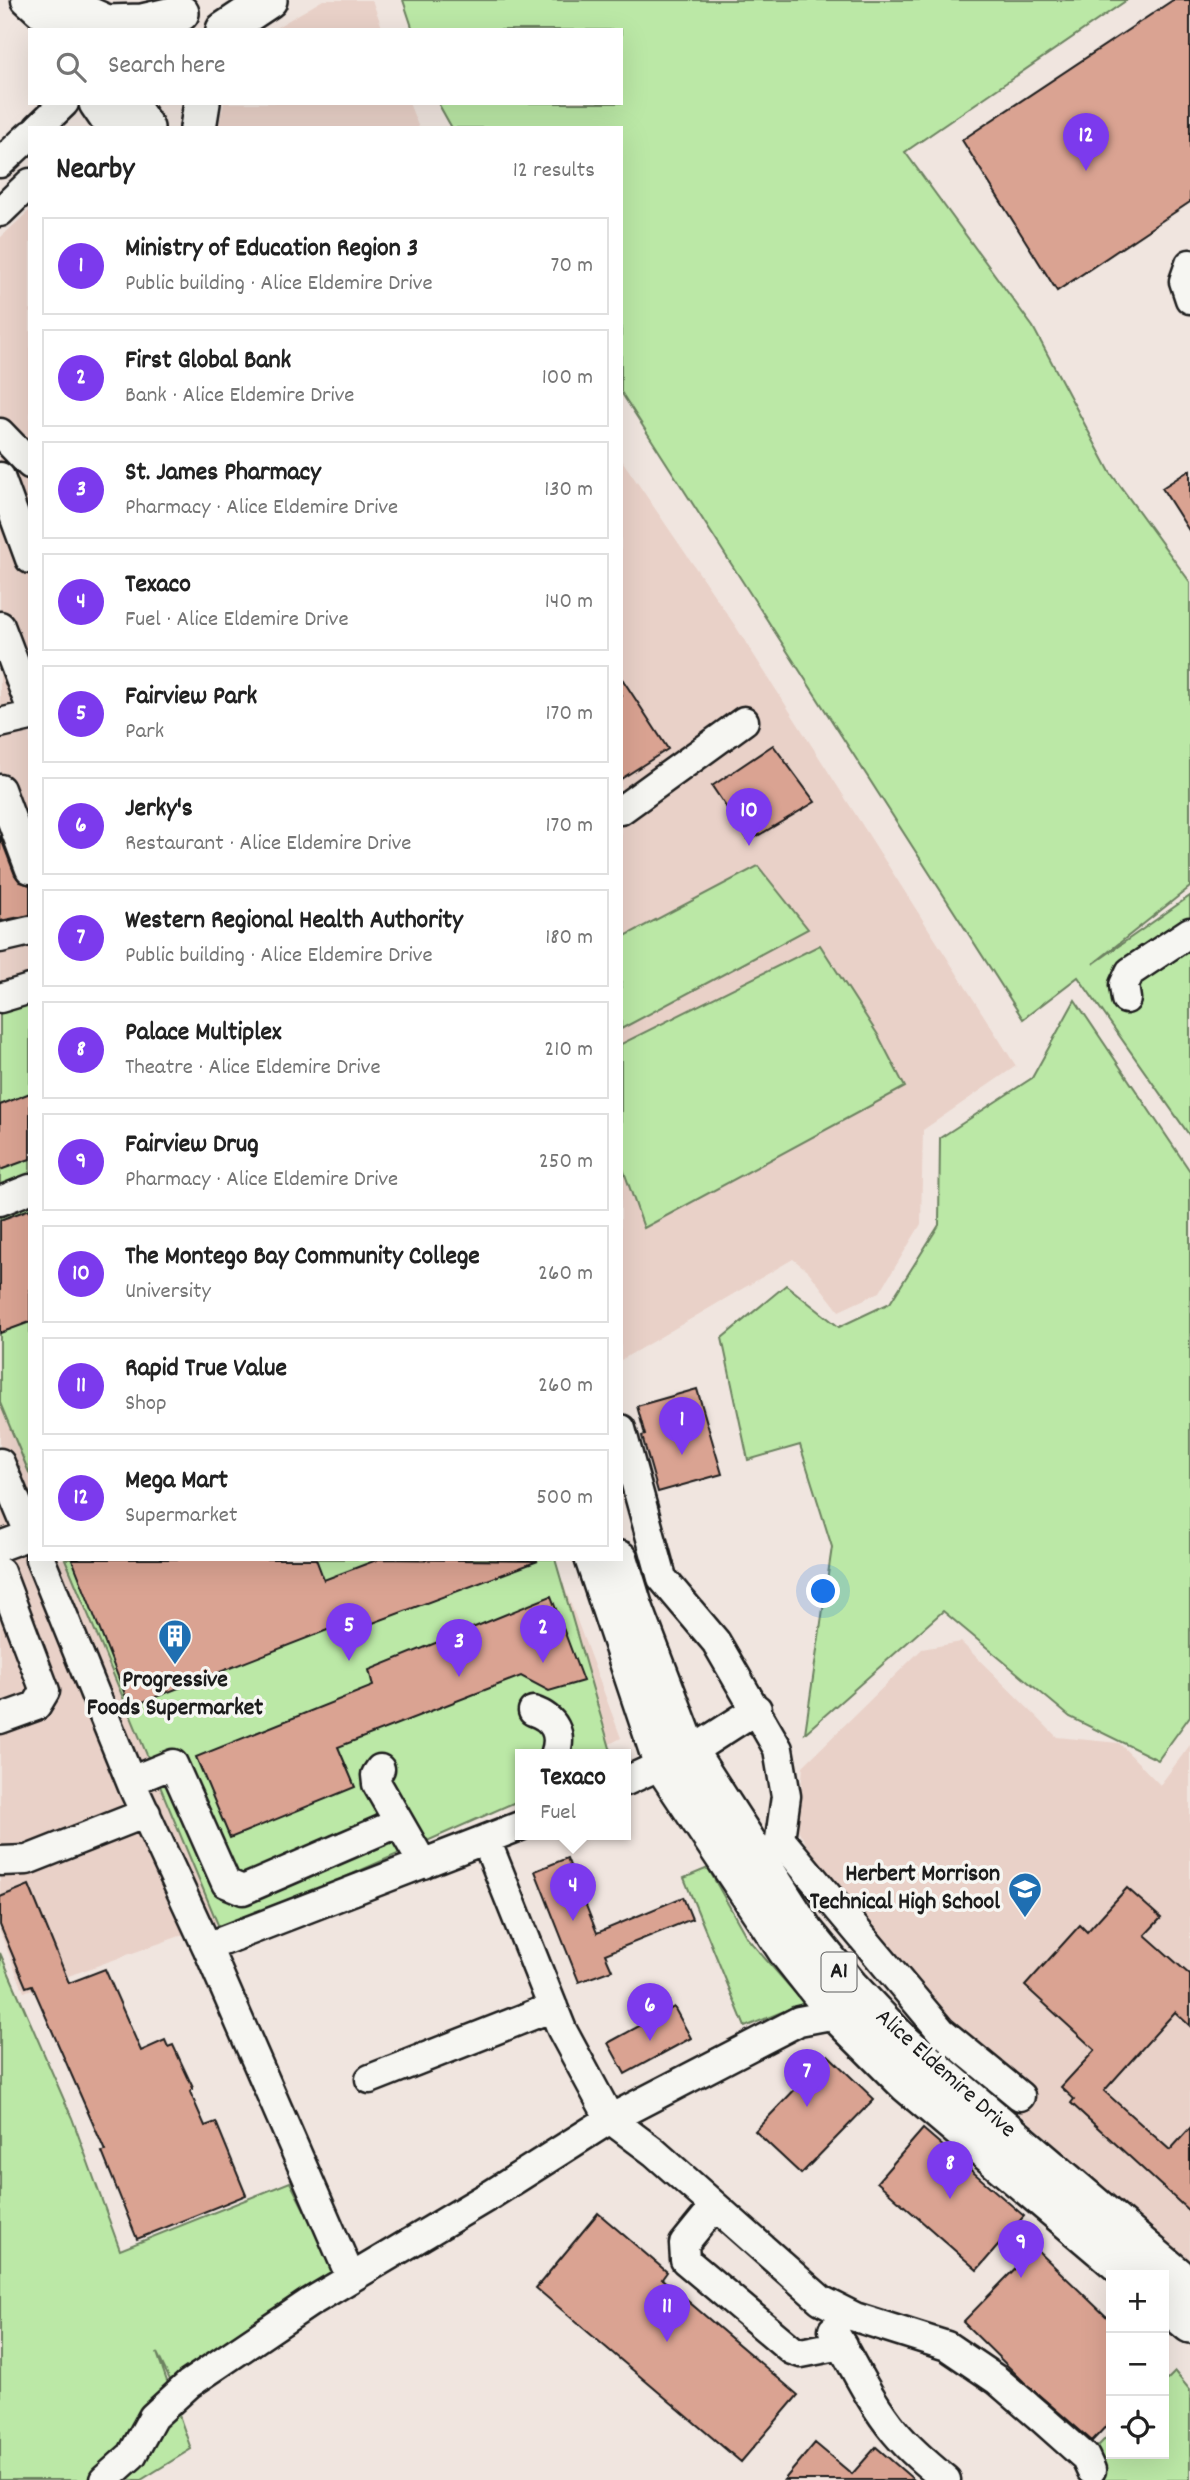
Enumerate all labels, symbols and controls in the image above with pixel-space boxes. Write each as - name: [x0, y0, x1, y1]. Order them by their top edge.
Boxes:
- search box: [28, 28, 623, 105]
- icon: search: [52, 48, 90, 86]
- text: Search here: [108, 48, 226, 85]
- pin: 12: [1063, 113, 1109, 171]
- text: Nearby: [56, 150, 134, 193]
- text: 12 results: [513, 155, 595, 188]
- text: Ministry of Education Region 3: [125, 231, 418, 268]
- text: 1: [78, 250, 84, 283]
- text: 70 m: [551, 250, 593, 283]
- text: Public building · Alice Eldemire Drive: [125, 268, 433, 301]
- text: First Global Bank: [125, 343, 291, 380]
- text: 2: [76, 362, 86, 395]
- text: 100 m: [542, 362, 593, 395]
- text: Bank · Alice Eldemire Drive: [125, 380, 355, 413]
- text: St. James Pharmacy: [125, 455, 321, 492]
- text: 3: [76, 474, 86, 507]
- text: 130 m: [544, 474, 593, 507]
- text: Pharmacy · Alice Eldemire Drive: [125, 492, 398, 525]
- text: Texaco: [125, 567, 191, 604]
- text: 4: [76, 586, 86, 619]
- text: 140 m: [545, 586, 593, 619]
- text: Fuel · Alice Eldemire Drive: [125, 604, 349, 637]
- text: Fairview Park: [125, 679, 257, 716]
- text: 5: [76, 698, 86, 731]
- text: 170 m: [546, 698, 593, 731]
- text: Park: [125, 716, 164, 749]
- pin: 10: [726, 788, 772, 846]
- text: Jerky's: [125, 791, 193, 828]
- text: 6: [75, 810, 87, 843]
- text: 170 m: [546, 810, 593, 843]
- text: Restaurant · Alice Eldemire Drive: [125, 828, 411, 861]
- text: Western Regional Health Authority: [125, 903, 463, 940]
- text: 7: [77, 922, 85, 955]
- text: 180 m: [545, 922, 593, 955]
- text: Public building · Alice Eldemire Drive: [125, 940, 433, 973]
- text: Palace Multiplex: [125, 1015, 281, 1052]
- text: 8: [76, 1034, 86, 1067]
- text: 210 m: [544, 1034, 593, 1067]
- text: Theatre · Alice Eldemire Drive: [125, 1052, 381, 1085]
- text: Fairview Drug: [125, 1127, 259, 1164]
- text: 9: [76, 1146, 86, 1179]
- text: 250 m: [539, 1146, 593, 1179]
- text: Pharmacy · Alice Eldemire Drive: [125, 1164, 398, 1197]
- text: The Montego Bay Community College: [125, 1239, 480, 1276]
- text: 10: [72, 1258, 90, 1291]
- text: 260 m: [538, 1258, 593, 1291]
- text: University: [125, 1276, 211, 1309]
- text: Rapid True Value: [125, 1351, 287, 1388]
- text: 11: [76, 1370, 86, 1403]
- text: 260 m: [538, 1370, 593, 1403]
- text: Shop: [125, 1388, 167, 1421]
- pin: 1: [659, 1397, 705, 1455]
- text: Mega Mart: [125, 1463, 228, 1500]
- text: 12: [73, 1482, 89, 1515]
- text: 500 m: [536, 1482, 593, 1515]
- text: Supermarket: [125, 1500, 237, 1533]
- your location: [806, 1574, 840, 1608]
- pin: 5: [326, 1603, 372, 1661]
- pin: 2: [520, 1605, 566, 1663]
- building icon: Progressive Foods Supermarket: [156, 1617, 194, 1666]
- pin: 3: [436, 1619, 482, 1677]
- place label: Progressive Foods Supermarket: [87, 1664, 263, 1726]
- popup: [515, 1749, 631, 1840]
- text: Texaco: [540, 1760, 606, 1797]
- text: Fuel: [540, 1797, 576, 1830]
- place label: Herbert Morrison Technical High School: [810, 1858, 1000, 1920]
- pin: 4: [550, 1863, 596, 1921]
- school or university icon: Herbert Morrison Technical High School: [1006, 1870, 1044, 1919]
- road number: A1: [822, 1952, 856, 1992]
- pin: 6: [627, 1983, 673, 2041]
- street label: Alice Eldemire Drive: [867, 2001, 1023, 2147]
- pin: 7: [784, 2049, 830, 2107]
- pin: 8: [927, 2141, 973, 2199]
- pin: 9: [998, 2220, 1044, 2278]
- map controls: [1106, 2270, 1169, 2459]
- button: +: [1106, 2270, 1169, 2333]
- pin: 11: [644, 2284, 690, 2342]
- button: −: [1106, 2333, 1169, 2396]
- button: locate: [1106, 2396, 1169, 2459]

